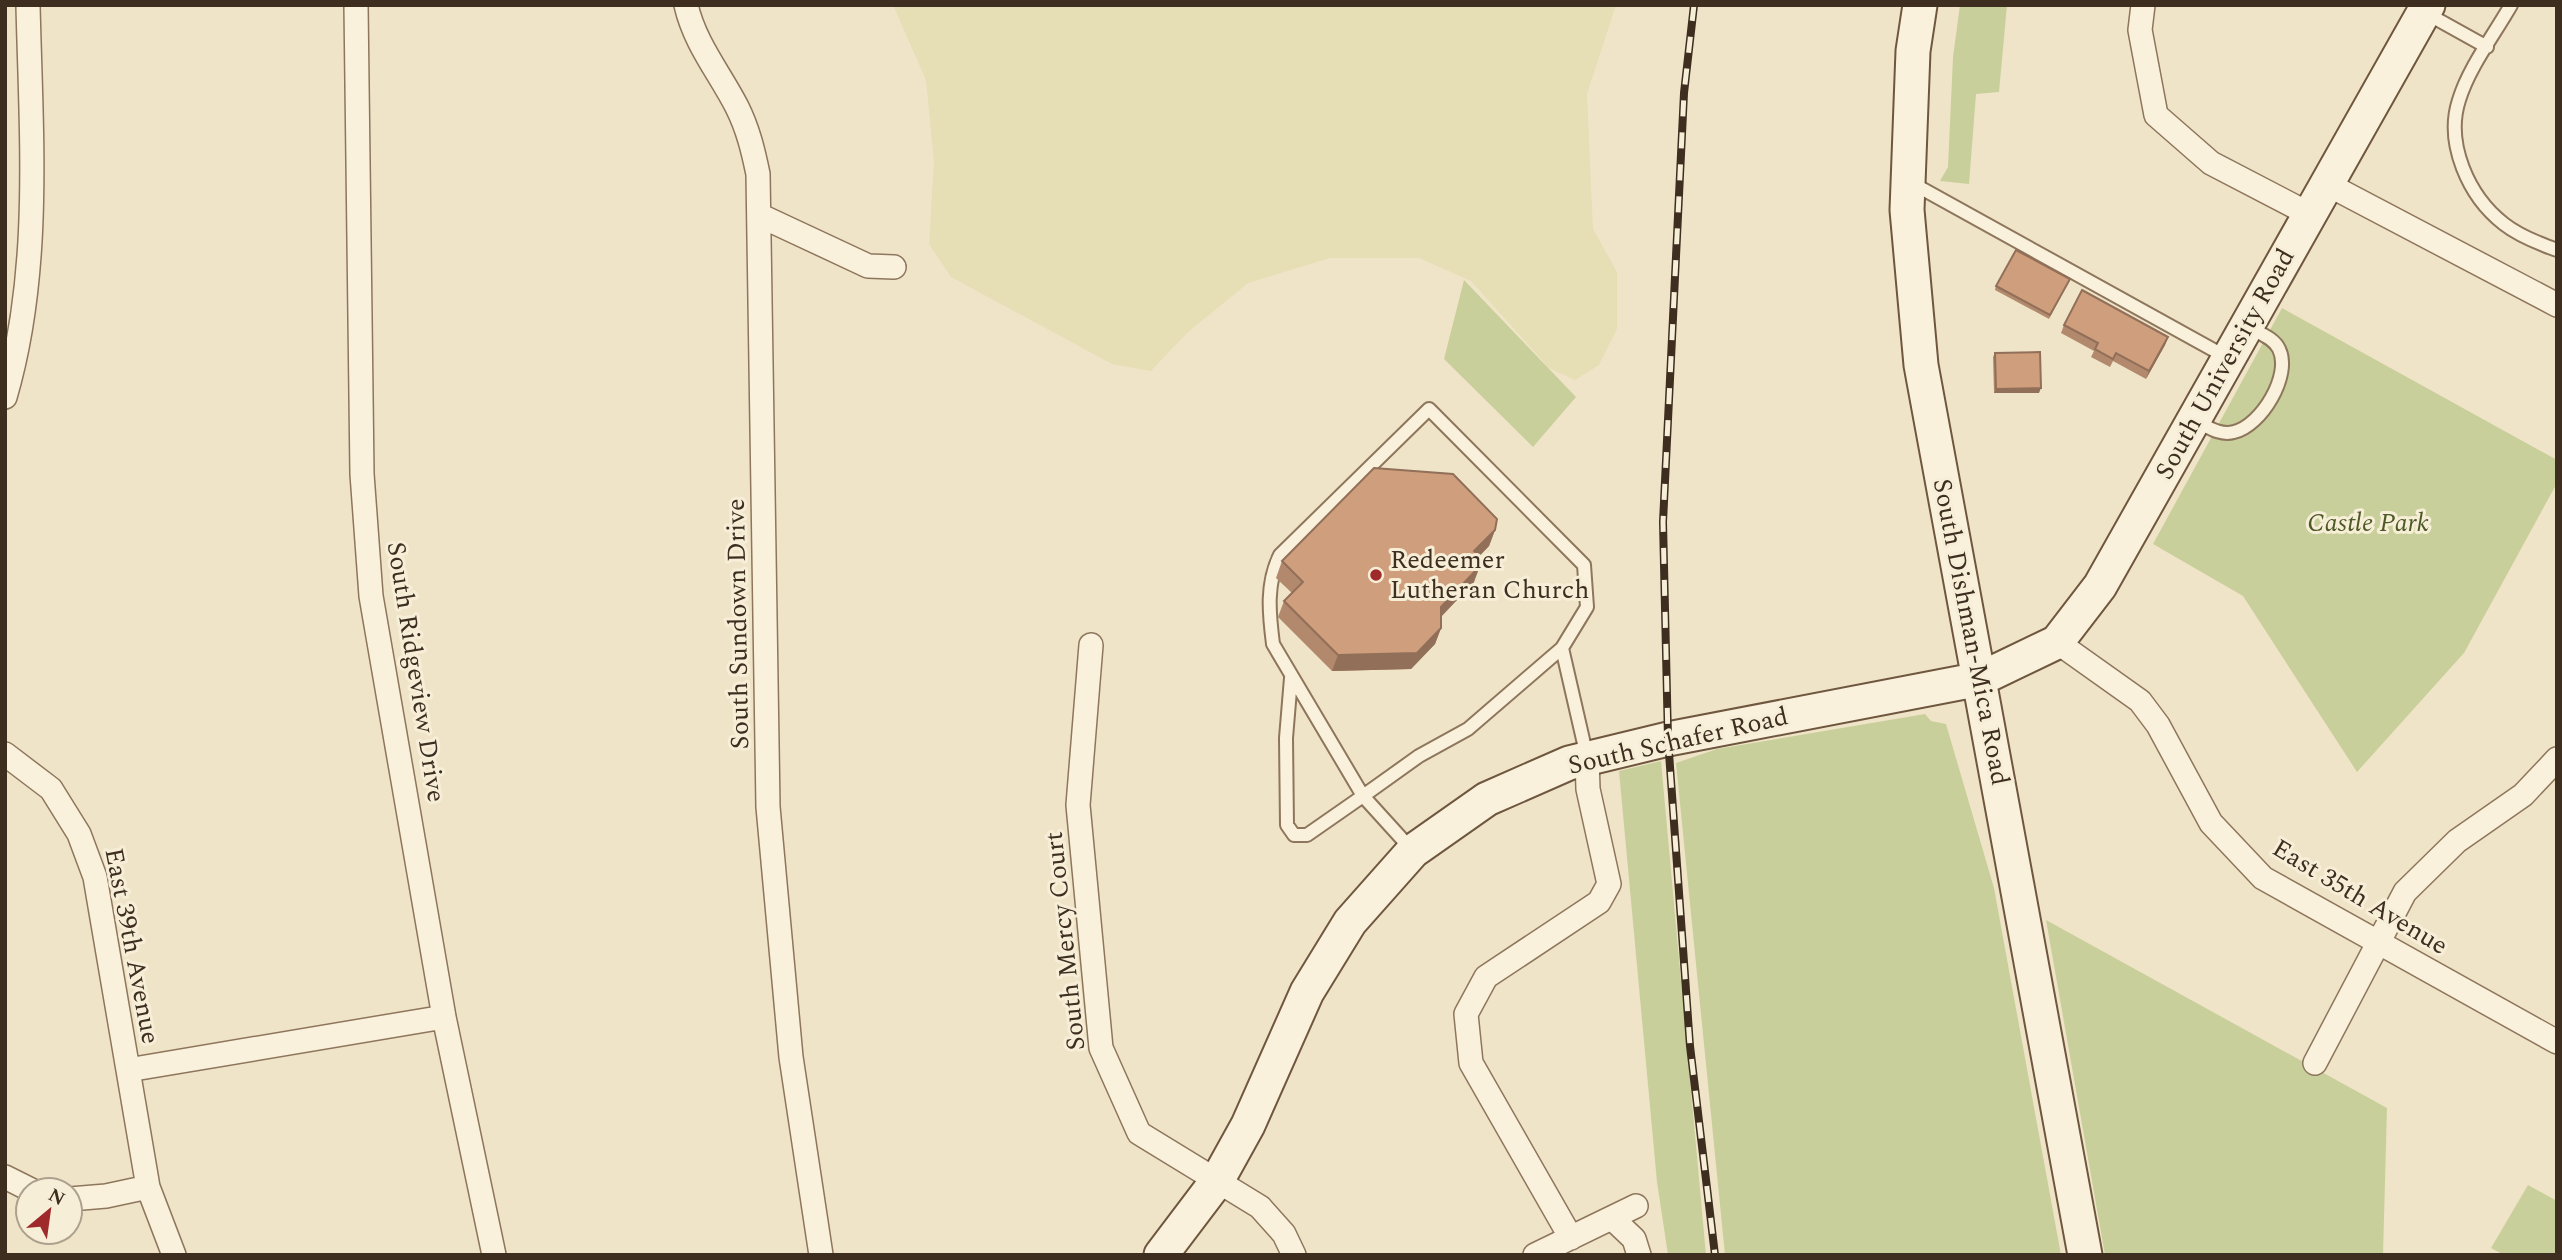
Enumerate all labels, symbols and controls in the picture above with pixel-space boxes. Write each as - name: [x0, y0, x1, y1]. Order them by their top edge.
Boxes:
- street label: South University Road: [2145, 241, 2305, 487]
- street label: South Dishman-Mica Road: [1922, 475, 2020, 789]
- street label: South Sundown Drive: [716, 498, 760, 750]
- park label: Castle Park: [2307, 503, 2429, 543]
- street label: South Ridgeview Drive: [376, 539, 456, 805]
- place label: Redeemer Lutheran Church: [1390, 540, 1589, 610]
- marker: Redeemer Lutheran Church: [1368, 567, 1384, 583]
- street label: South Schafer Road: [1564, 696, 1792, 786]
- street label: South Mercy Court: [1034, 829, 1096, 1053]
- street label: East 35th Avenue: [2264, 829, 2456, 965]
- street label: East 39th Avenue: [93, 845, 171, 1047]
- north arrow: [14, 1176, 84, 1246]
- text: N: [43, 1181, 70, 1214]

